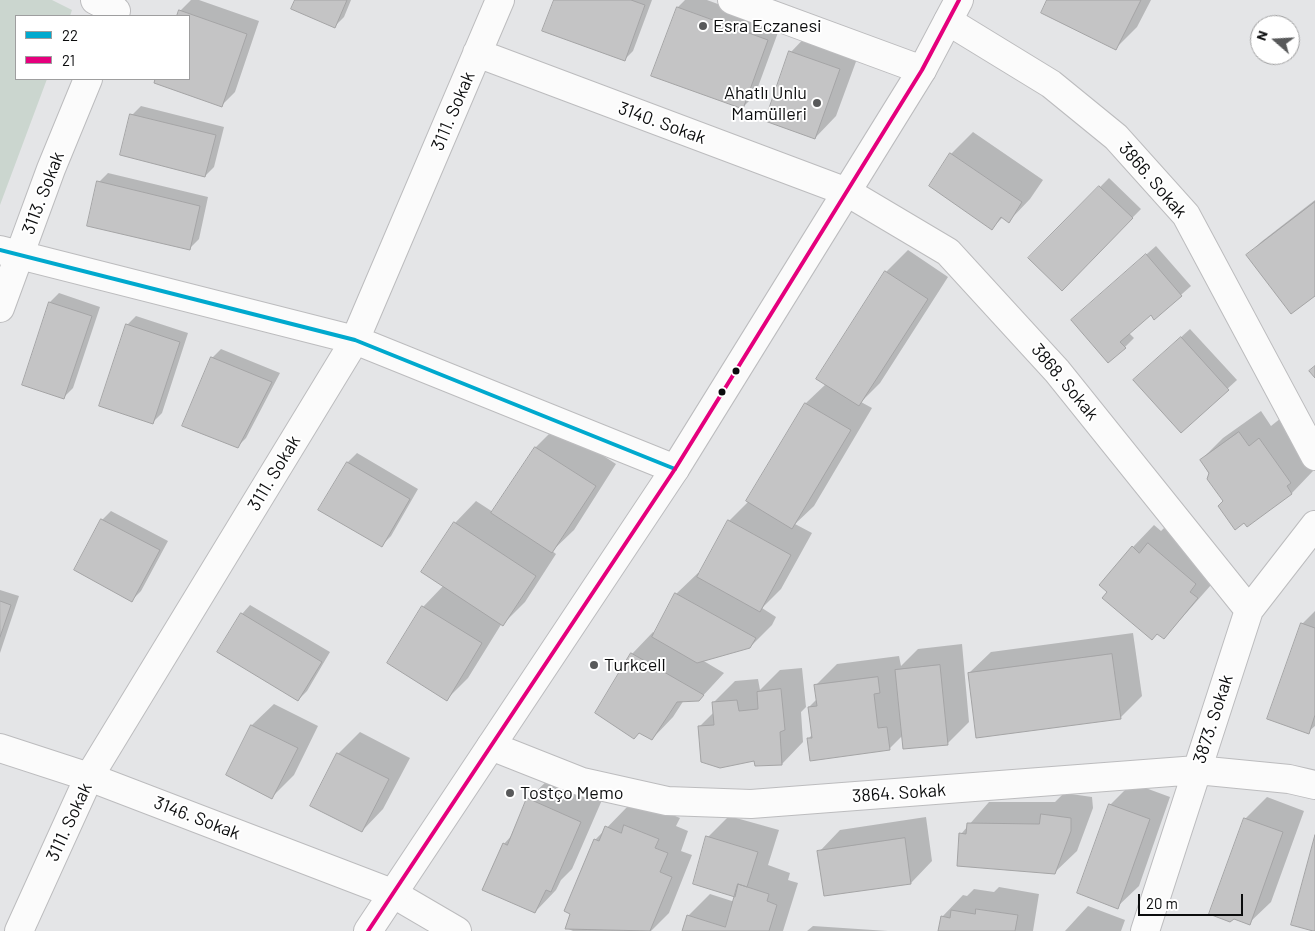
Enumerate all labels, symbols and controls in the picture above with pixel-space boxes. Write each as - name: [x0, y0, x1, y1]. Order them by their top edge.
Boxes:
- legend: [15, 15, 190, 80]
- place label: Esra Eczanesi: [713, 15, 822, 37]
- north arrow: [1250, 15, 1300, 65]
- marker: Esra Eczanesi: [697, 20, 709, 32]
- text: 22: [62, 26, 78, 44]
- text: N: [1252, 28, 1271, 42]
- text: 21: [62, 51, 75, 69]
- street label: 3111. Sokak: [427, 68, 479, 154]
- place label: Ahatlı Unlu Mamülleri: [724, 82, 807, 125]
- street label: 3140. Sokak: [615, 97, 709, 149]
- marker: Ahatlı Unlu Mamülleri: [811, 97, 823, 109]
- street label: 3866. Sokak: [1114, 138, 1192, 222]
- street label: 3113. Sokak: [17, 148, 69, 238]
- street label: 3868. Sokak: [1027, 339, 1103, 425]
- unlabelled marker: [731, 366, 741, 376]
- unlabelled marker: [717, 387, 727, 397]
- street label: 3111. Sokak: [243, 431, 305, 515]
- place label: Turkcell: [604, 654, 666, 676]
- marker: Turkcell: [588, 659, 600, 671]
- street label: 3873. Sokak: [1188, 672, 1238, 766]
- street label: 3111. Sokak: [41, 779, 97, 865]
- street label: 3864. Sokak: [851, 779, 947, 807]
- place label: Tostço Memo: [520, 782, 623, 804]
- marker: Tostço Memo: [504, 787, 516, 799]
- street label: 3146. Sokak: [151, 792, 243, 844]
- scale bar: [1140, 884, 1245, 916]
- text: 20 m: [1146, 894, 1178, 912]

